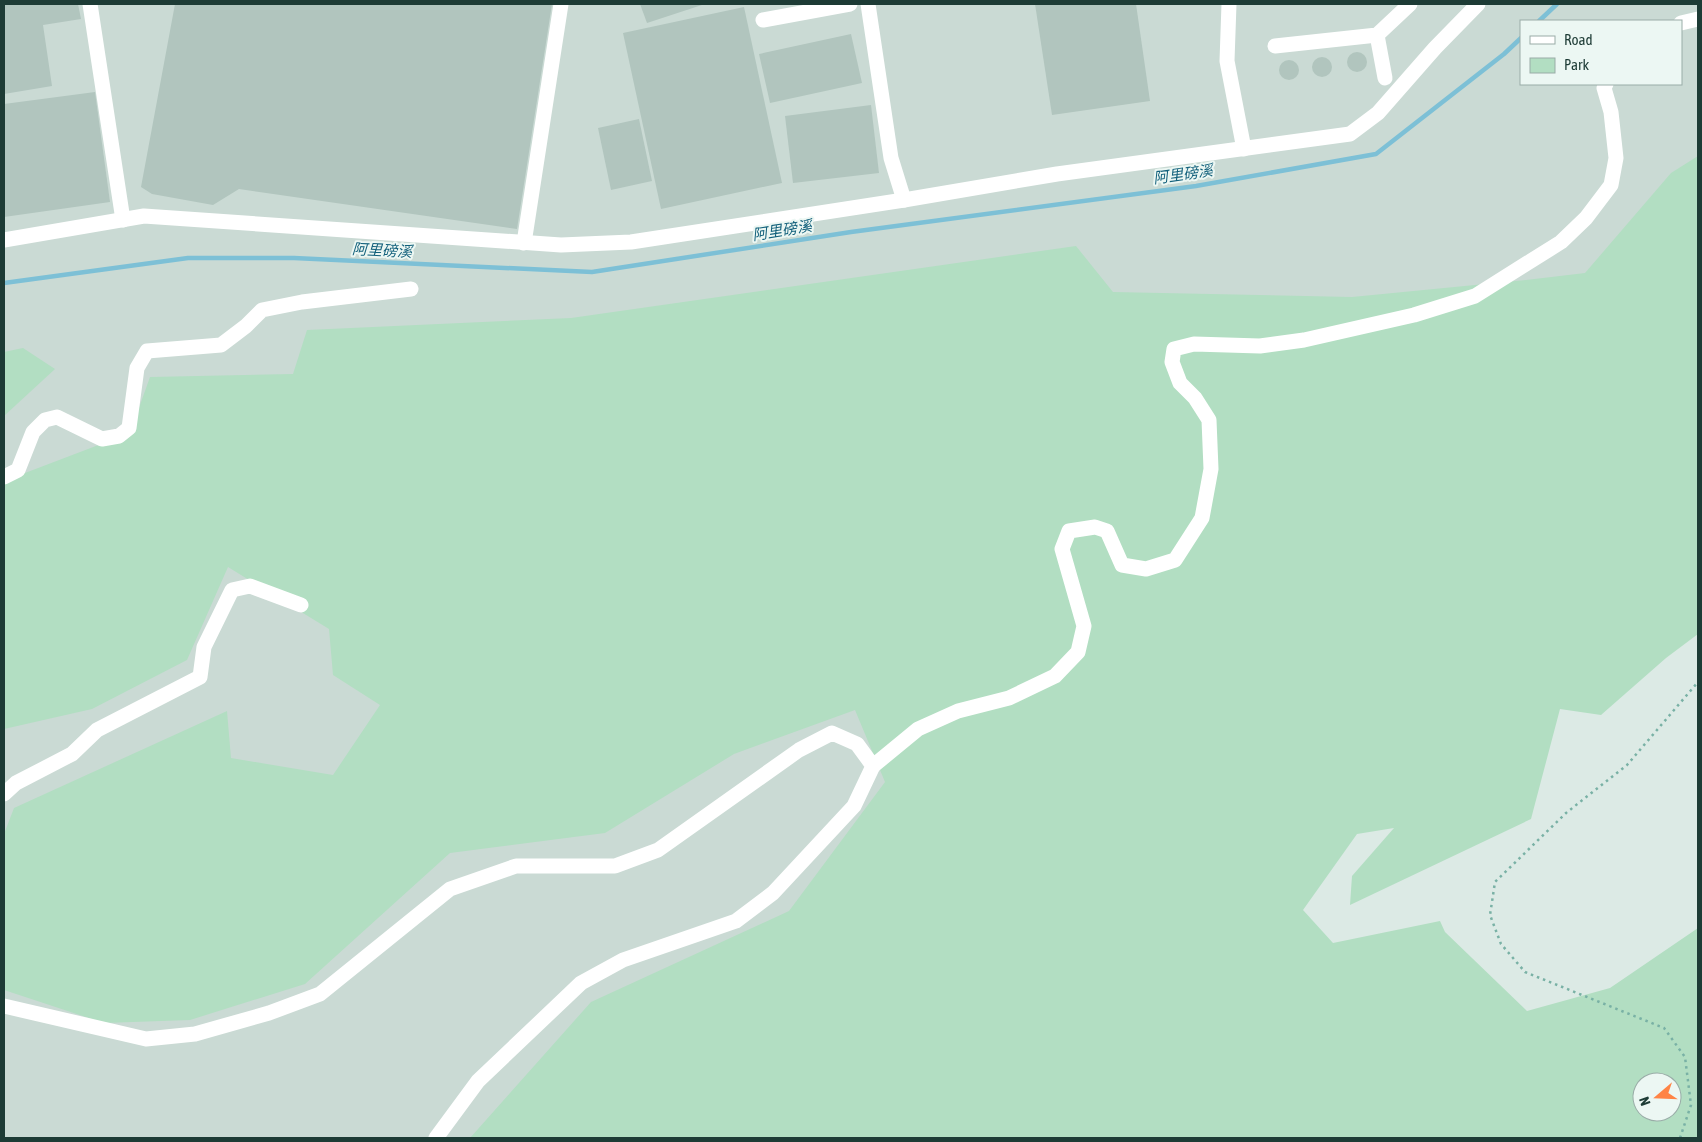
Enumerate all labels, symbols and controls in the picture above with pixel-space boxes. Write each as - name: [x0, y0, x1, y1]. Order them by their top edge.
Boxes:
- legend: [1520, 20, 1682, 85]
- text: Road: [1564, 31, 1593, 48]
- text: Park: [1564, 56, 1589, 73]
- water label: 阿里磅溪: [1152, 161, 1216, 187]
- water label: 阿里磅溪: [751, 217, 815, 243]
- water label: 阿里磅溪: [352, 240, 414, 260]
- north arrow: [1632, 1072, 1682, 1122]
- text: N: [1636, 1095, 1654, 1108]

